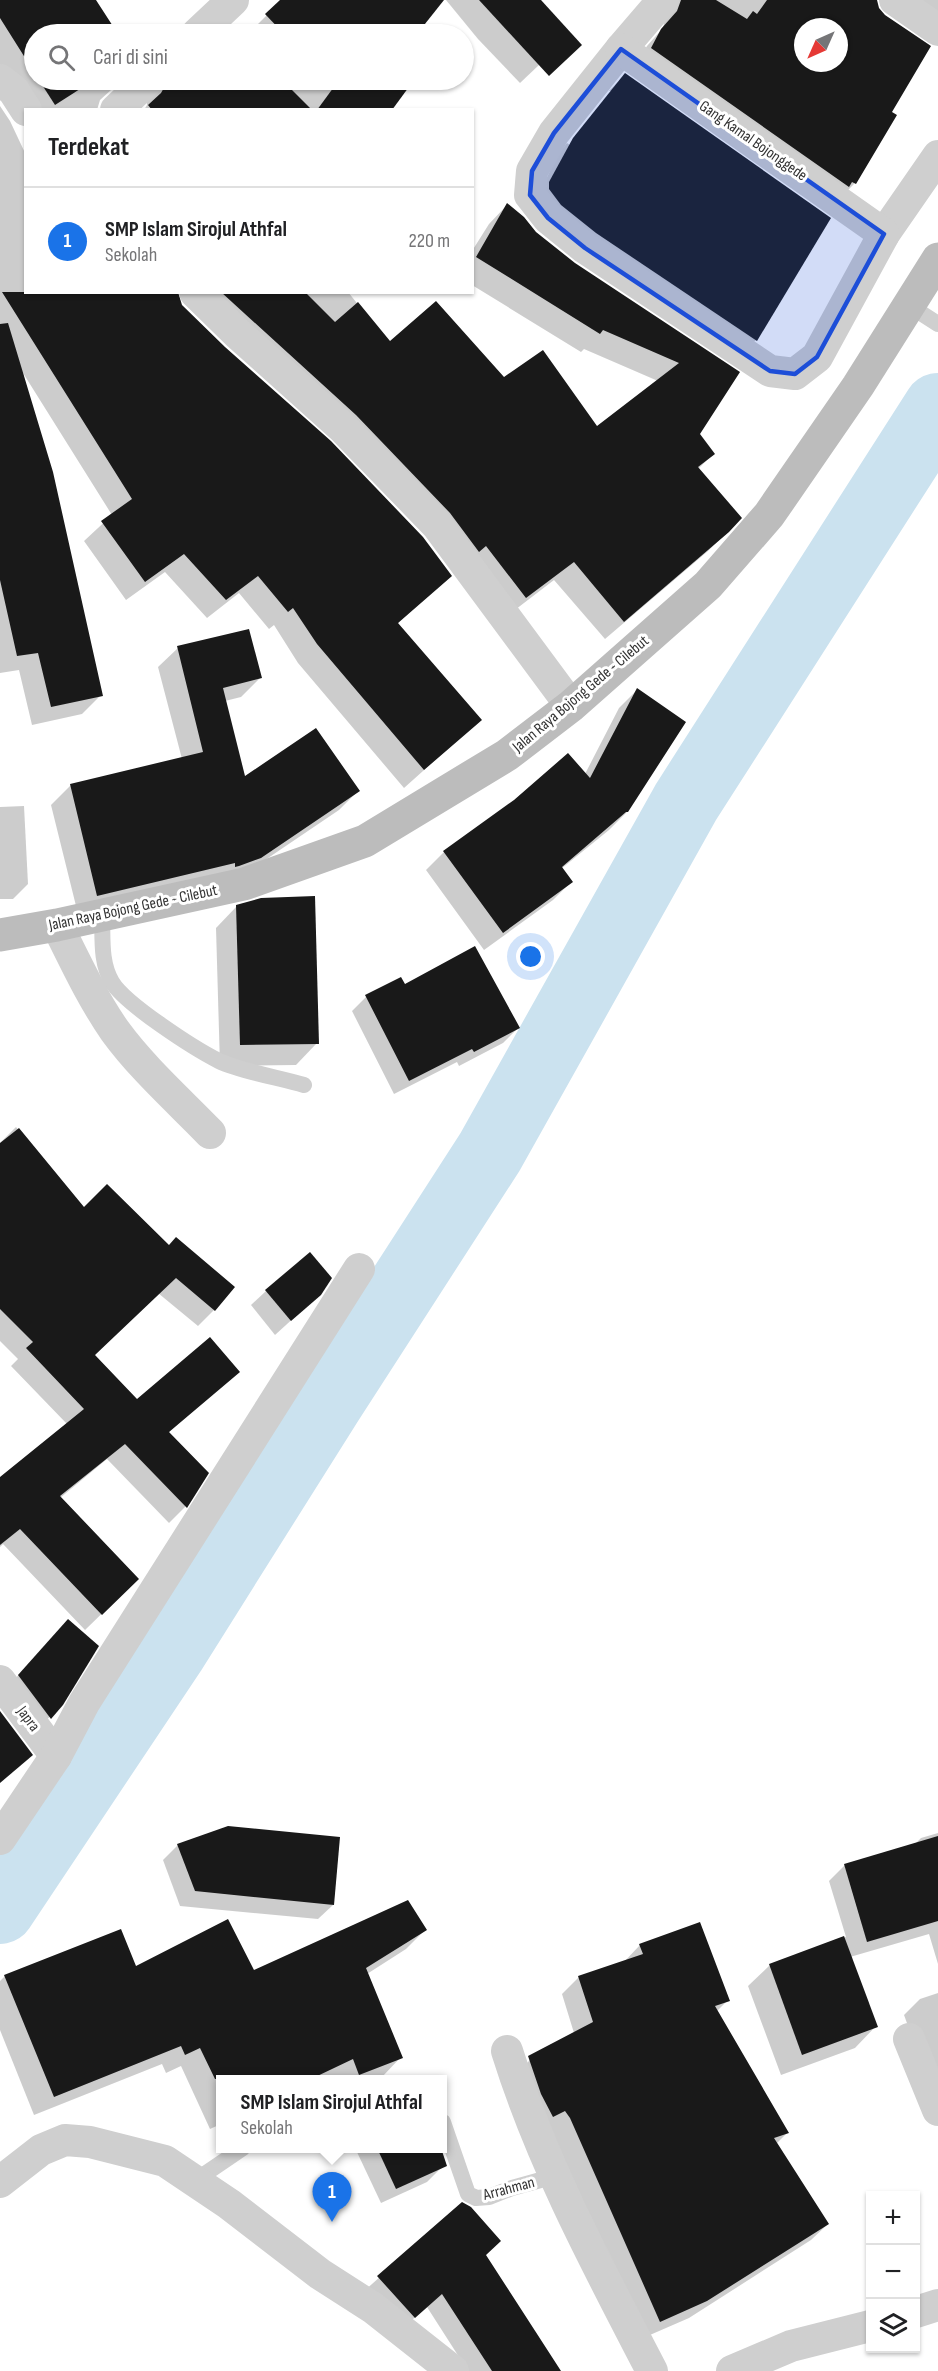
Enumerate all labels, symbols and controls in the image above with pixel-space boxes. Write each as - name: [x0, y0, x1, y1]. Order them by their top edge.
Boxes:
- north arrow: [794, 18, 848, 72]
- search box: [24, 24, 474, 90]
- icon: search: [45, 41, 78, 74]
- text: Cari di sini: [93, 44, 168, 71]
- street label: Gang Kamal Bojonggede: [695, 97, 811, 185]
- text: Terdekat: [48, 132, 129, 163]
- text: SMP Islam Sirojul Athfal: [105, 216, 287, 243]
- text: 1: [64, 229, 71, 253]
- text: 220 m: [409, 229, 450, 253]
- text: Sekolah: [105, 243, 157, 267]
- street label: Jalan Raya Bojong Gede - Cilebut: [508, 631, 653, 757]
- street label: Jalan Raya Bojong Gede - Cilebut: [46, 881, 219, 935]
- your location: [516, 942, 545, 971]
- street label: Japra: [12, 1702, 44, 1735]
- popup: [216, 2075, 447, 2153]
- text: SMP Islam Sirojul Athfal: [241, 2089, 422, 2116]
- text: Sekolah: [241, 2116, 293, 2140]
- pin: 1: [312, 2172, 352, 2222]
- street label: Arrahman: [480, 2173, 537, 2205]
- map controls: [866, 2191, 920, 2353]
- button: +: [866, 2191, 920, 2245]
- button: −: [866, 2245, 920, 2299]
- button: layers: [866, 2299, 920, 2353]

